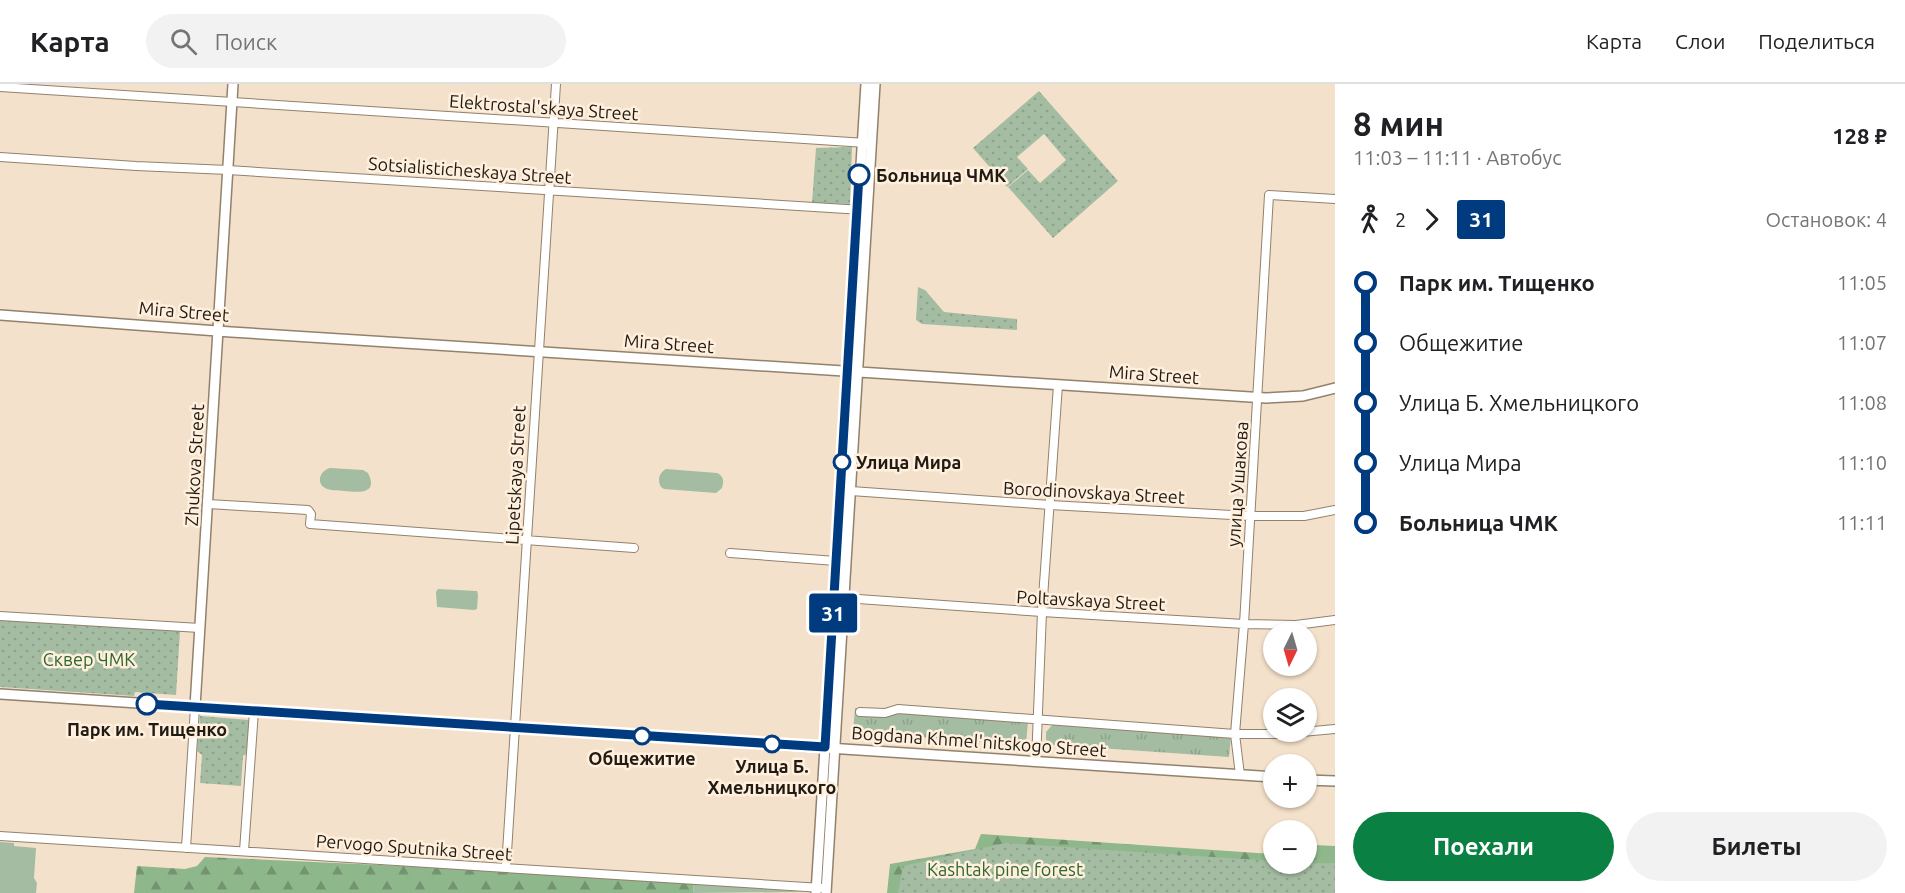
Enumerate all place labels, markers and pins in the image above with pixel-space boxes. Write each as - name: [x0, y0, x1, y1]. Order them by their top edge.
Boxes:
- marker: Больница ЧМК: [848, 164, 870, 186]
- place label: Больница ЧМК: [876, 165, 1006, 185]
- place label: Улица Мира: [856, 452, 961, 472]
- marker: Улица Мира: [833, 453, 851, 471]
- marker: Парк им. Тищенко: [136, 693, 158, 715]
- place label: Парк им. Тищенко: [67, 719, 227, 739]
- marker: Общежитие: [633, 727, 651, 745]
- marker: Улица Б. Хмельницкого: [763, 735, 781, 753]
- place label: Общежитие: [588, 748, 696, 768]
- place label: Улица Б. Хмельницкого: [708, 756, 836, 797]

